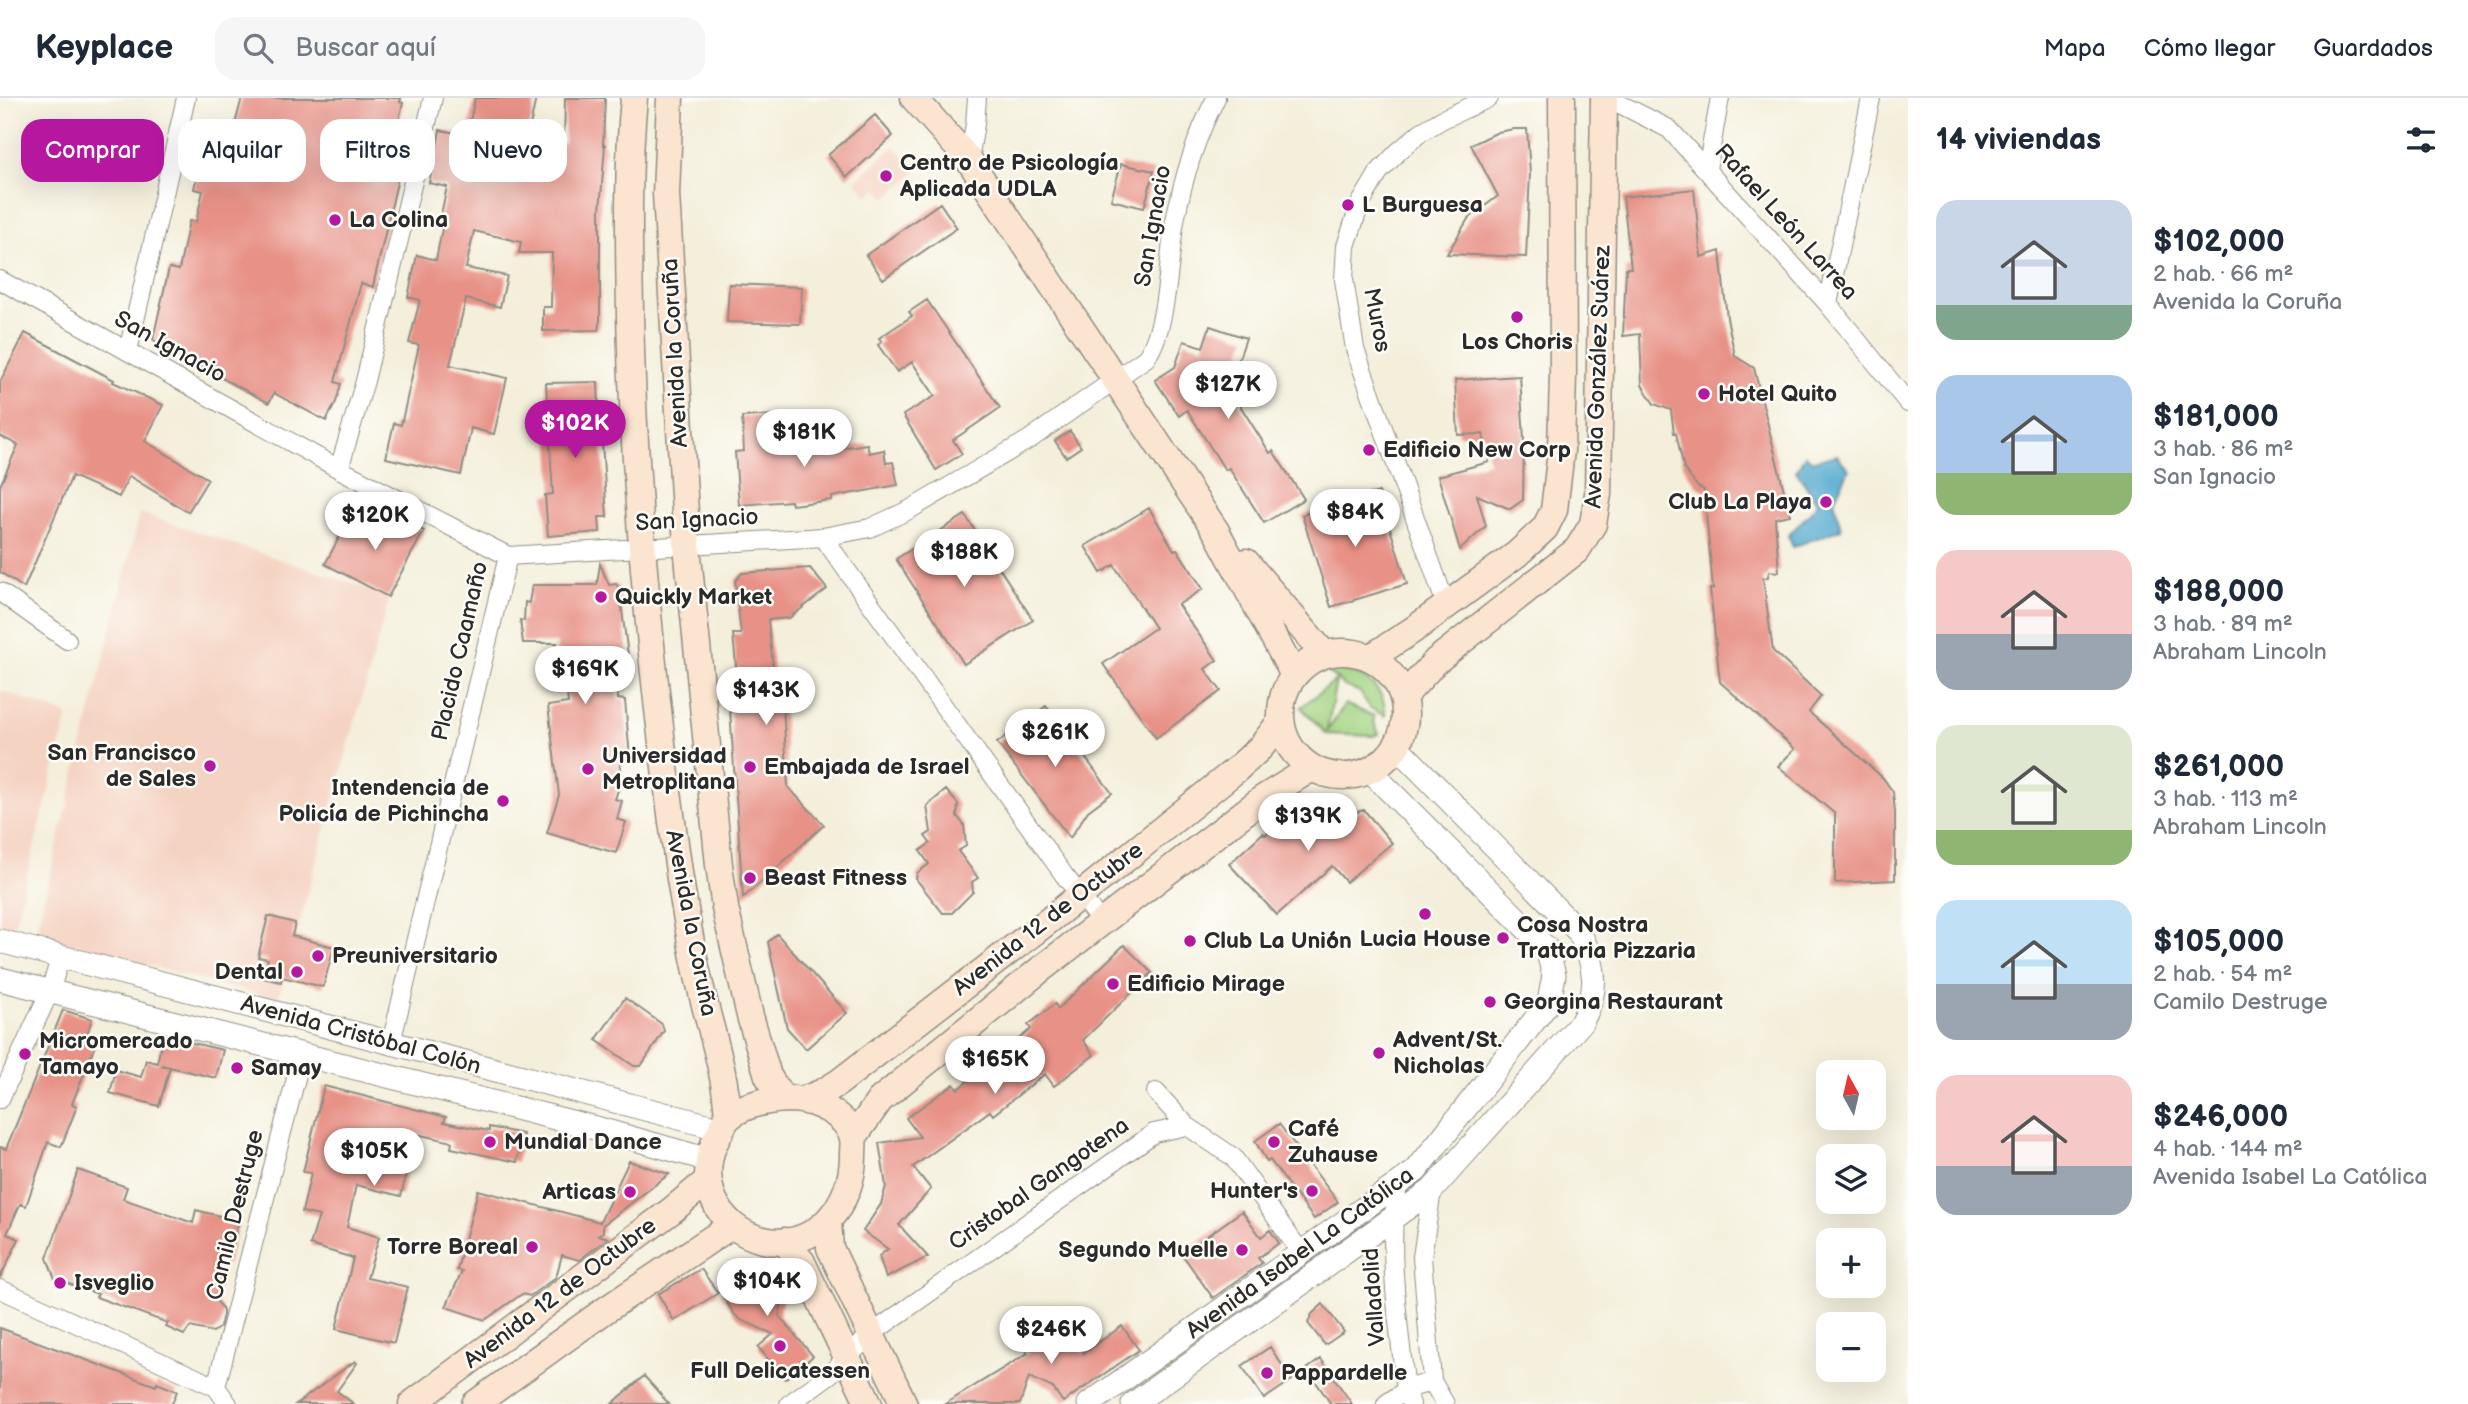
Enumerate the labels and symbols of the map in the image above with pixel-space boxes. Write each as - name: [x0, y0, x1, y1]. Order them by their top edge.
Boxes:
- street label: Rafael León Larrea: [1709, 138, 1863, 306]
- place label: Centro de Psicología Aplicada UDLA: [899, 149, 1119, 203]
- street label: San Ignacio: [1129, 163, 1177, 289]
- marker: Centro de Psicología Aplicada UDLA: [878, 168, 894, 184]
- place label: L Burguesa: [1362, 191, 1483, 219]
- marker: L Burguesa: [1340, 197, 1356, 213]
- place label: La Colina: [349, 206, 448, 234]
- marker: La Colina: [327, 212, 343, 228]
- street label: Avenida González Suárez: [1579, 244, 1617, 509]
- street label: Avenida la Coruña: [656, 258, 694, 448]
- street label: Muros: [1357, 285, 1397, 355]
- street label: San Ignacio: [109, 305, 231, 389]
- marker: Los Choris: [1509, 309, 1525, 325]
- place label: Los Choris: [1461, 328, 1573, 356]
- pin: $127K: [1179, 362, 1277, 421]
- place label: Hotel Quito: [1718, 380, 1837, 408]
- marker: Hotel Quito: [1696, 386, 1712, 402]
- pin: $102K: [526, 400, 624, 460]
- pin: $181K: [755, 410, 853, 469]
- place label: Edificio New Corp: [1383, 436, 1571, 464]
- marker: Edificio New Corp: [1361, 442, 1377, 458]
- place label: Club La Playa: [1668, 488, 1812, 516]
- pin: $84K: [1314, 490, 1396, 549]
- pin: $120K: [326, 492, 424, 552]
- marker: Club La Playa: [1818, 494, 1834, 510]
- street label: San Ignacio: [635, 503, 759, 537]
- pin: $188K: [915, 530, 1013, 589]
- street label: Placido Caamaño: [426, 559, 494, 743]
- place label: Quickly Market: [615, 583, 772, 611]
- marker: Quickly Market: [593, 589, 609, 605]
- pin: $169K: [536, 646, 634, 706]
- pin: $143K: [717, 668, 815, 727]
- pin: $261K: [1006, 710, 1104, 769]
- place label: San Francisco de Sales: [47, 739, 196, 793]
- place label: Universidad Metroplitana: [602, 742, 736, 796]
- place label: Embajada de Israel: [764, 753, 970, 781]
- marker: San Francisco de Sales: [202, 758, 218, 774]
- marker: Embajada de Israel: [742, 759, 758, 775]
- marker: Universidad Metroplitana: [580, 761, 596, 777]
- place label: Intendencia de Policía de Pichincha: [279, 774, 489, 828]
- marker: Intendencia de Policía de Pichincha: [495, 793, 511, 809]
- pin: $139K: [1259, 794, 1357, 853]
- street label: Avenida la Coruña: [659, 827, 723, 1019]
- street label: Avenida 12 de Octubre: [947, 836, 1149, 1002]
- place label: Beast Fitness: [764, 864, 907, 892]
- marker: Beast Fitness: [742, 870, 758, 886]
- marker: Lucia House: [1417, 906, 1433, 922]
- place label: Cosa Nostra Trattoria Pizzaria: [1517, 911, 1696, 965]
- place label: Lucia House: [1360, 925, 1490, 953]
- place label: Club La Unión: [1204, 927, 1352, 955]
- marker: Cosa Nostra Trattoria Pizzaria: [1495, 930, 1511, 946]
- marker: Club La Unión: [1182, 933, 1198, 949]
- place label: Preuniversitario: [332, 942, 498, 970]
- marker: Preuniversitario: [310, 948, 326, 964]
- place label: Dental: [215, 958, 283, 986]
- marker: Dental: [289, 964, 305, 980]
- place label: Edificio Mirage: [1127, 970, 1285, 998]
- marker: Edificio Mirage: [1105, 976, 1121, 992]
- place label: Georgina Restaurant: [1504, 988, 1723, 1016]
- street label: Avenida Cristóbal Colón: [238, 989, 484, 1081]
- marker: Georgina Restaurant: [1482, 994, 1498, 1010]
- place label: Advent/St. Nicholas: [1392, 1026, 1502, 1080]
- place label: Micromercado Tamayo: [39, 1027, 193, 1081]
- pin: $165K: [946, 1037, 1044, 1096]
- marker: Advent/St. Nicholas: [1371, 1045, 1387, 1061]
- marker: Micromercado Tamayo: [17, 1046, 33, 1062]
- place label: Samay: [251, 1054, 322, 1082]
- marker: Samay: [229, 1060, 245, 1076]
- north arrow: [1816, 1060, 1886, 1130]
- street label: Cristobal Gangotena: [944, 1111, 1134, 1257]
- place label: Café Zuhause: [1288, 1115, 1378, 1169]
- street label: Camilo Destruge: [200, 1127, 270, 1303]
- pin: $105K: [325, 1128, 423, 1188]
- place label: Mundial Dance: [504, 1128, 662, 1156]
- marker: Mundial Dance: [482, 1134, 498, 1150]
- marker: Café Zuhause: [1266, 1134, 1282, 1150]
- street label: Avenida Isabel La Católica: [1181, 1161, 1419, 1345]
- place label: Hunter's: [1210, 1177, 1298, 1205]
- place label: Articas: [541, 1178, 616, 1206]
- marker: Hunter's: [1304, 1183, 1320, 1199]
- marker: Articas: [622, 1184, 638, 1200]
- street label: Avenida 12 de Octubre: [458, 1211, 662, 1375]
- place label: Torre Boreal: [387, 1233, 518, 1261]
- place label: Segundo Muelle: [1059, 1236, 1228, 1264]
- marker: Torre Boreal: [524, 1239, 540, 1255]
- marker: Segundo Muelle: [1234, 1242, 1250, 1258]
- street label: Valladolid: [1357, 1247, 1391, 1347]
- pin: $104K: [718, 1258, 816, 1318]
- place label: Isveglio: [74, 1269, 154, 1297]
- marker: Isveglio: [52, 1275, 68, 1291]
- pin: $246K: [1002, 1306, 1100, 1366]
- marker: Full Delicatessen: [772, 1338, 788, 1354]
- place label: Full Delicatessen: [690, 1357, 870, 1385]
- place label: Pappardelle: [1281, 1359, 1407, 1387]
- marker: Pappardelle: [1259, 1365, 1275, 1381]

